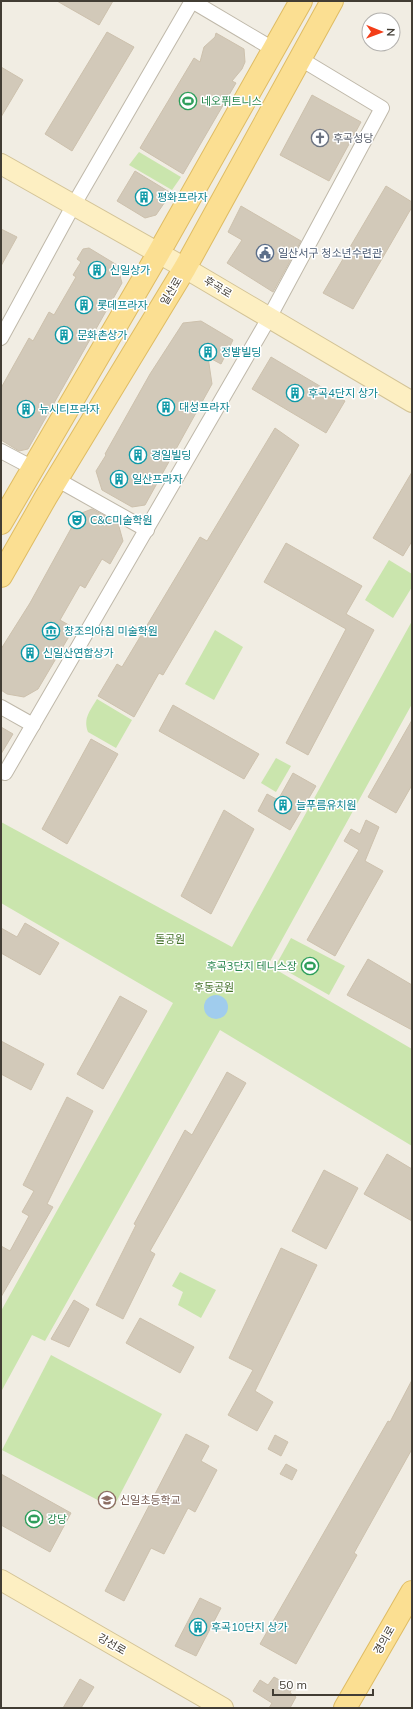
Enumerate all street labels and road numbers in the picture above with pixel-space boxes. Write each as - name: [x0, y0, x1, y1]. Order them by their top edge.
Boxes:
- street label: 후곡로: [201, 273, 235, 301]
- street label: 일산로: [157, 274, 185, 308]
- street label: 경의로: [370, 1623, 398, 1657]
- street label: 강선로: [95, 1630, 129, 1658]

